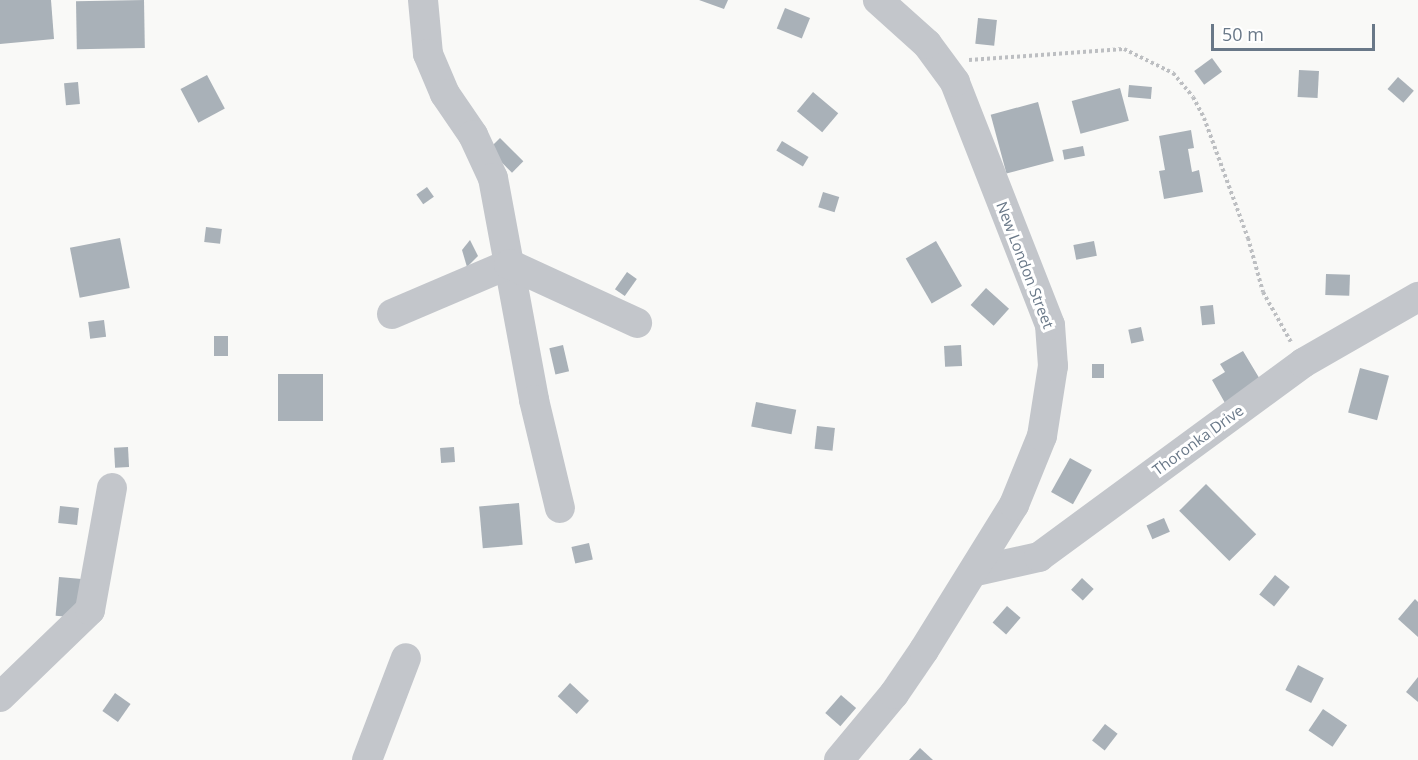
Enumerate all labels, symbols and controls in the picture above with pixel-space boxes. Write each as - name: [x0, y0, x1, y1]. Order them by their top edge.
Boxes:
- scale bar: [1214, 12, 1378, 50]
- text: 50 m: [1222, 22, 1264, 46]
- street label: New London Street: [993, 199, 1057, 331]
- street label: Thoronka Drive: [1149, 401, 1247, 479]

